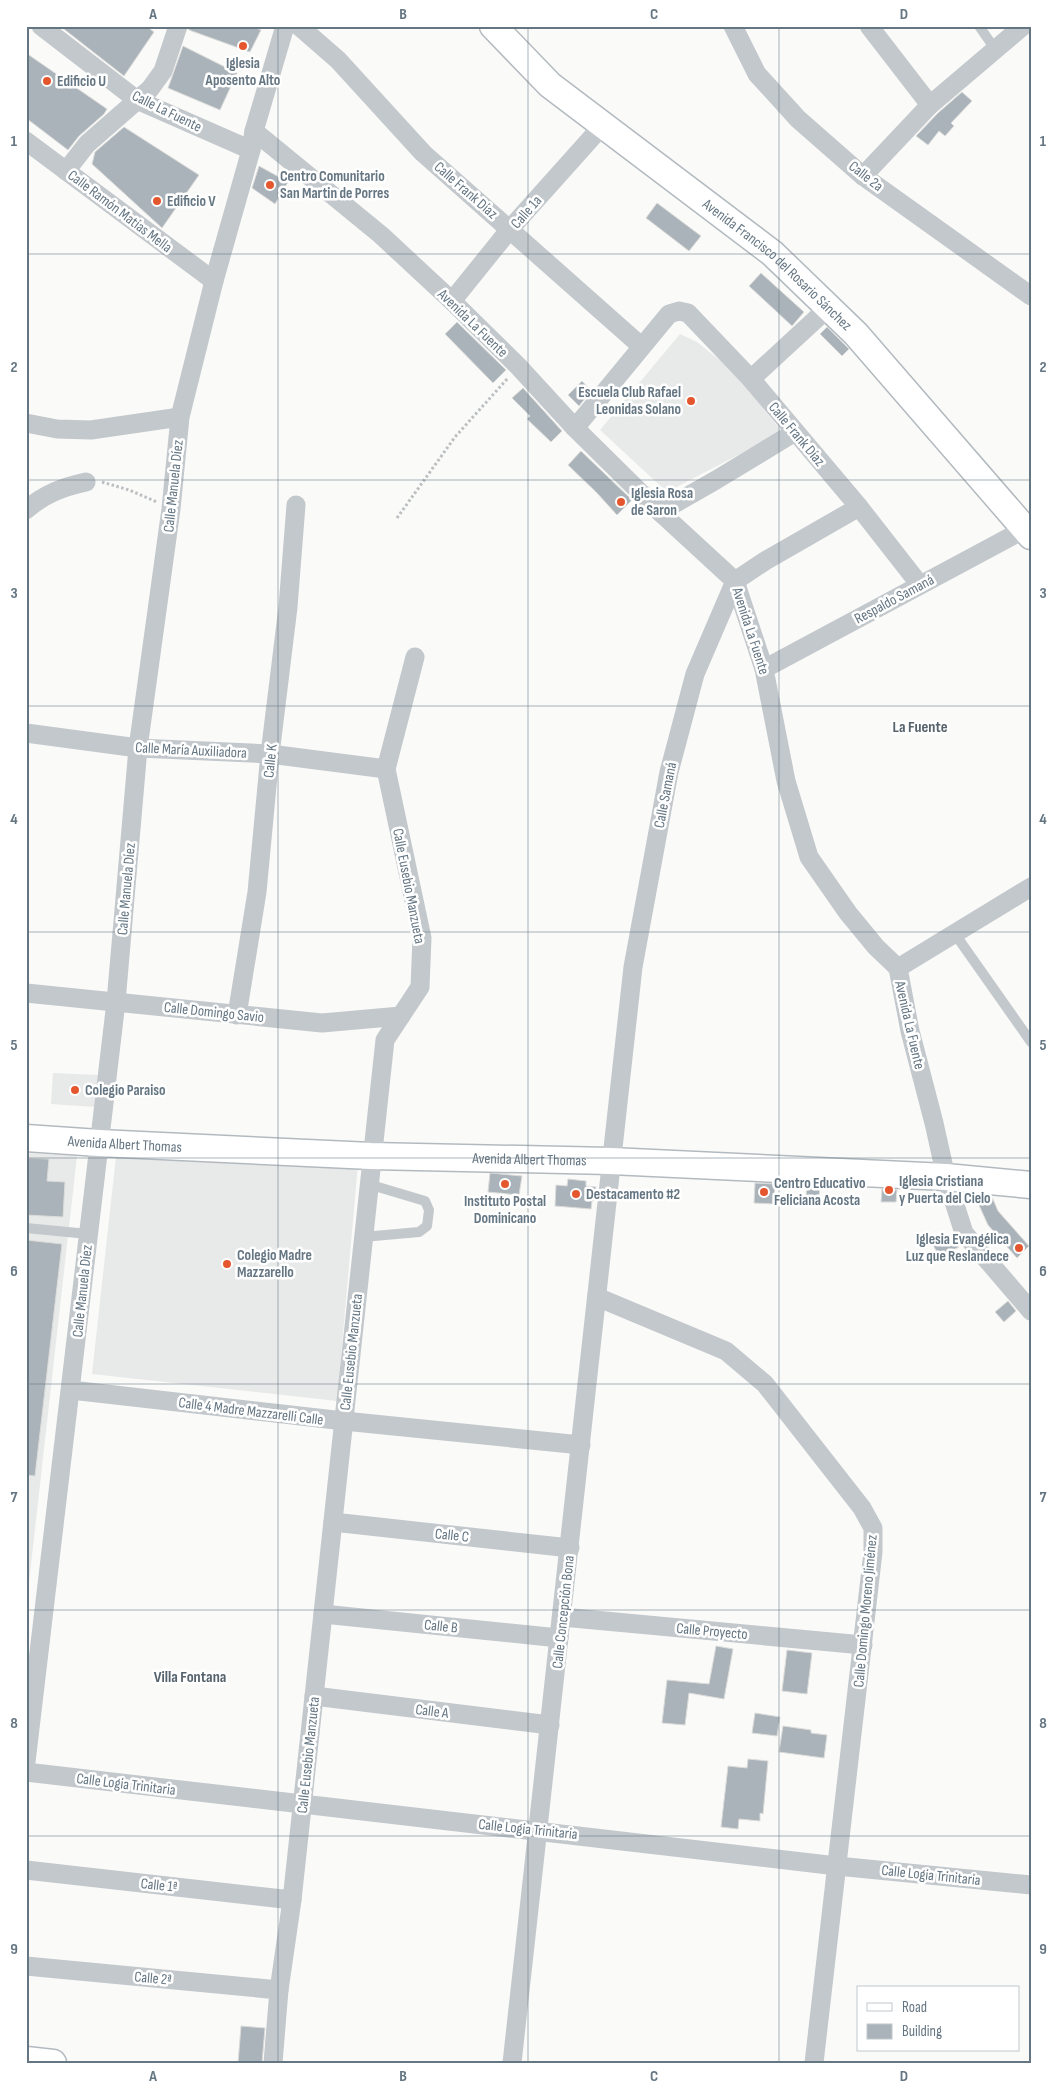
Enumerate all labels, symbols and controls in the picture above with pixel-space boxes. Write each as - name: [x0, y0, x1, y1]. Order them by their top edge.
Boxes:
- text: A: [148, 5, 157, 24]
- text: B: [399, 5, 407, 24]
- text: C: [650, 5, 658, 24]
- text: D: [900, 5, 908, 24]
- marker: Iglesia Aposento Alto: [237, 40, 249, 52]
- place label: Iglesia Aposento Alto: [205, 54, 280, 90]
- place label: Edificio U: [57, 72, 106, 91]
- marker: Edificio U: [41, 75, 53, 87]
- street label: Calle La Fuente: [129, 86, 205, 137]
- text: 1: [11, 132, 18, 151]
- text: 1: [1040, 132, 1047, 151]
- street label: Calle 2a: [845, 157, 887, 196]
- street label: Calle Frank Díaz: [430, 158, 502, 224]
- street label: Calle Ramón Matías Mella: [64, 166, 176, 257]
- place label: Centro Comunitario San Martin de Porres: [280, 167, 390, 203]
- marker: Centro Comunitario San Martin de Porres: [264, 179, 276, 191]
- place label: Edificio V: [167, 192, 216, 211]
- street label: Calle 1a: [507, 192, 546, 233]
- street label: Avenida Francisco del Rosario Sánchez: [698, 194, 856, 335]
- marker: Edificio V: [151, 195, 163, 207]
- street label: Avenida La Fuente: [433, 284, 512, 362]
- text: 2: [10, 358, 18, 377]
- text: 2: [1039, 358, 1047, 377]
- place label: Escuela Club Rafael Leonidas Solano: [578, 383, 681, 419]
- marker: Escuela Club Rafael Leonidas Solano: [685, 395, 697, 407]
- street label: Calle Frank Díaz: [764, 398, 829, 471]
- street label: Calle Manuela Díez: [159, 438, 188, 533]
- place label: Iglesia Rosa de Saron: [631, 484, 693, 520]
- marker: Iglesia Rosa de Saron: [615, 496, 627, 508]
- street label: Respaldo Samaná: [851, 570, 938, 628]
- text: 3: [10, 584, 18, 603]
- street label: Avenida La Fuente: [727, 584, 774, 677]
- text: 3: [1039, 584, 1047, 603]
- district label: La Fuente: [893, 718, 948, 737]
- street label: Calle María Auxiliadora: [135, 738, 248, 763]
- street label: Calle K: [259, 743, 282, 779]
- street label: Calle Samaná: [650, 760, 681, 830]
- text: 4: [10, 810, 18, 829]
- text: 4: [1039, 810, 1047, 829]
- street label: Calle Eusebio Manzueta: [388, 827, 429, 946]
- street label: Calle Manuela Díez: [113, 841, 140, 936]
- street label: Avenida La Fuente: [890, 978, 929, 1071]
- street label: Calle Domingo Savio: [163, 998, 265, 1027]
- text: 5: [10, 1036, 18, 1055]
- text: 5: [1039, 1036, 1047, 1055]
- place label: Colegio Paraiso: [85, 1081, 166, 1100]
- marker: Colegio Paraiso: [69, 1084, 81, 1096]
- street label: Avenida Albert Thomas: [66, 1132, 182, 1157]
- street label: Avenida Albert Thomas: [471, 1149, 587, 1170]
- place label: Iglesia Cristiana y Puerta del Cielo: [899, 1172, 991, 1208]
- place label: Centro Educativo Feliciana Acosta: [774, 1174, 866, 1210]
- marker: Instituto Postal Dominicano: [499, 1178, 511, 1190]
- marker: Iglesia Cristiana y Puerta del Cielo: [883, 1184, 895, 1196]
- place label: Destacamento #2: [586, 1185, 680, 1204]
- marker: Centro Educativo Feliciana Acosta: [758, 1186, 770, 1198]
- marker: Destacamento #2: [570, 1188, 582, 1200]
- place label: Instituto Postal Dominicano: [464, 1192, 546, 1228]
- place label: Iglesia Evangélica Luz que Reslandece: [906, 1230, 1009, 1266]
- marker: Iglesia Evangélica Luz que Reslandece: [1013, 1242, 1025, 1254]
- street label: Calle Manuela Díez: [68, 1243, 97, 1338]
- place label: Colegio Madre Mazzarello: [237, 1246, 312, 1282]
- marker: Colegio Madre Mazzarello: [221, 1258, 233, 1270]
- text: 6: [10, 1262, 18, 1281]
- text: 6: [1039, 1262, 1047, 1281]
- street label: Calle Eusebio Manzueta: [336, 1293, 367, 1411]
- street label: Calle 4 Madre Mazzarelli Calle: [177, 1393, 324, 1430]
- text: 7: [11, 1488, 18, 1507]
- text: 7: [1040, 1488, 1047, 1507]
- street label: Calle C: [434, 1524, 470, 1547]
- street label: Calle Domingo Moreno Jiménez: [849, 1533, 882, 1688]
- street label: Calle Concepción Bona: [548, 1554, 579, 1670]
- street label: Calle B: [423, 1615, 459, 1638]
- street label: Calle Proyecto: [675, 1619, 748, 1644]
- district label: Villa Fontana: [154, 1668, 226, 1687]
- street label: Calle Eusebio Manzueta: [293, 1696, 324, 1814]
- street label: Calle A: [414, 1700, 450, 1723]
- text: 8: [10, 1714, 18, 1733]
- text: 8: [1039, 1714, 1047, 1733]
- street label: Calle Logia Trinitaria: [75, 1769, 177, 1800]
- street label: Calle Logia Trinitaria: [477, 1815, 579, 1844]
- street label: Calle Logia Trinitaria: [880, 1861, 982, 1890]
- street label: Calle 1ª: [140, 1874, 178, 1897]
- text: 9: [10, 1940, 18, 1959]
- text: 9: [1039, 1940, 1047, 1959]
- street label: Calle 2ª: [133, 1967, 172, 1990]
- legend: [857, 1986, 1020, 2052]
- text: Road: [902, 1998, 927, 2017]
- text: Building: [902, 2022, 942, 2041]
- text: A: [148, 2067, 157, 2086]
- text: B: [399, 2067, 407, 2086]
- text: C: [650, 2067, 658, 2086]
- text: D: [900, 2067, 908, 2086]

